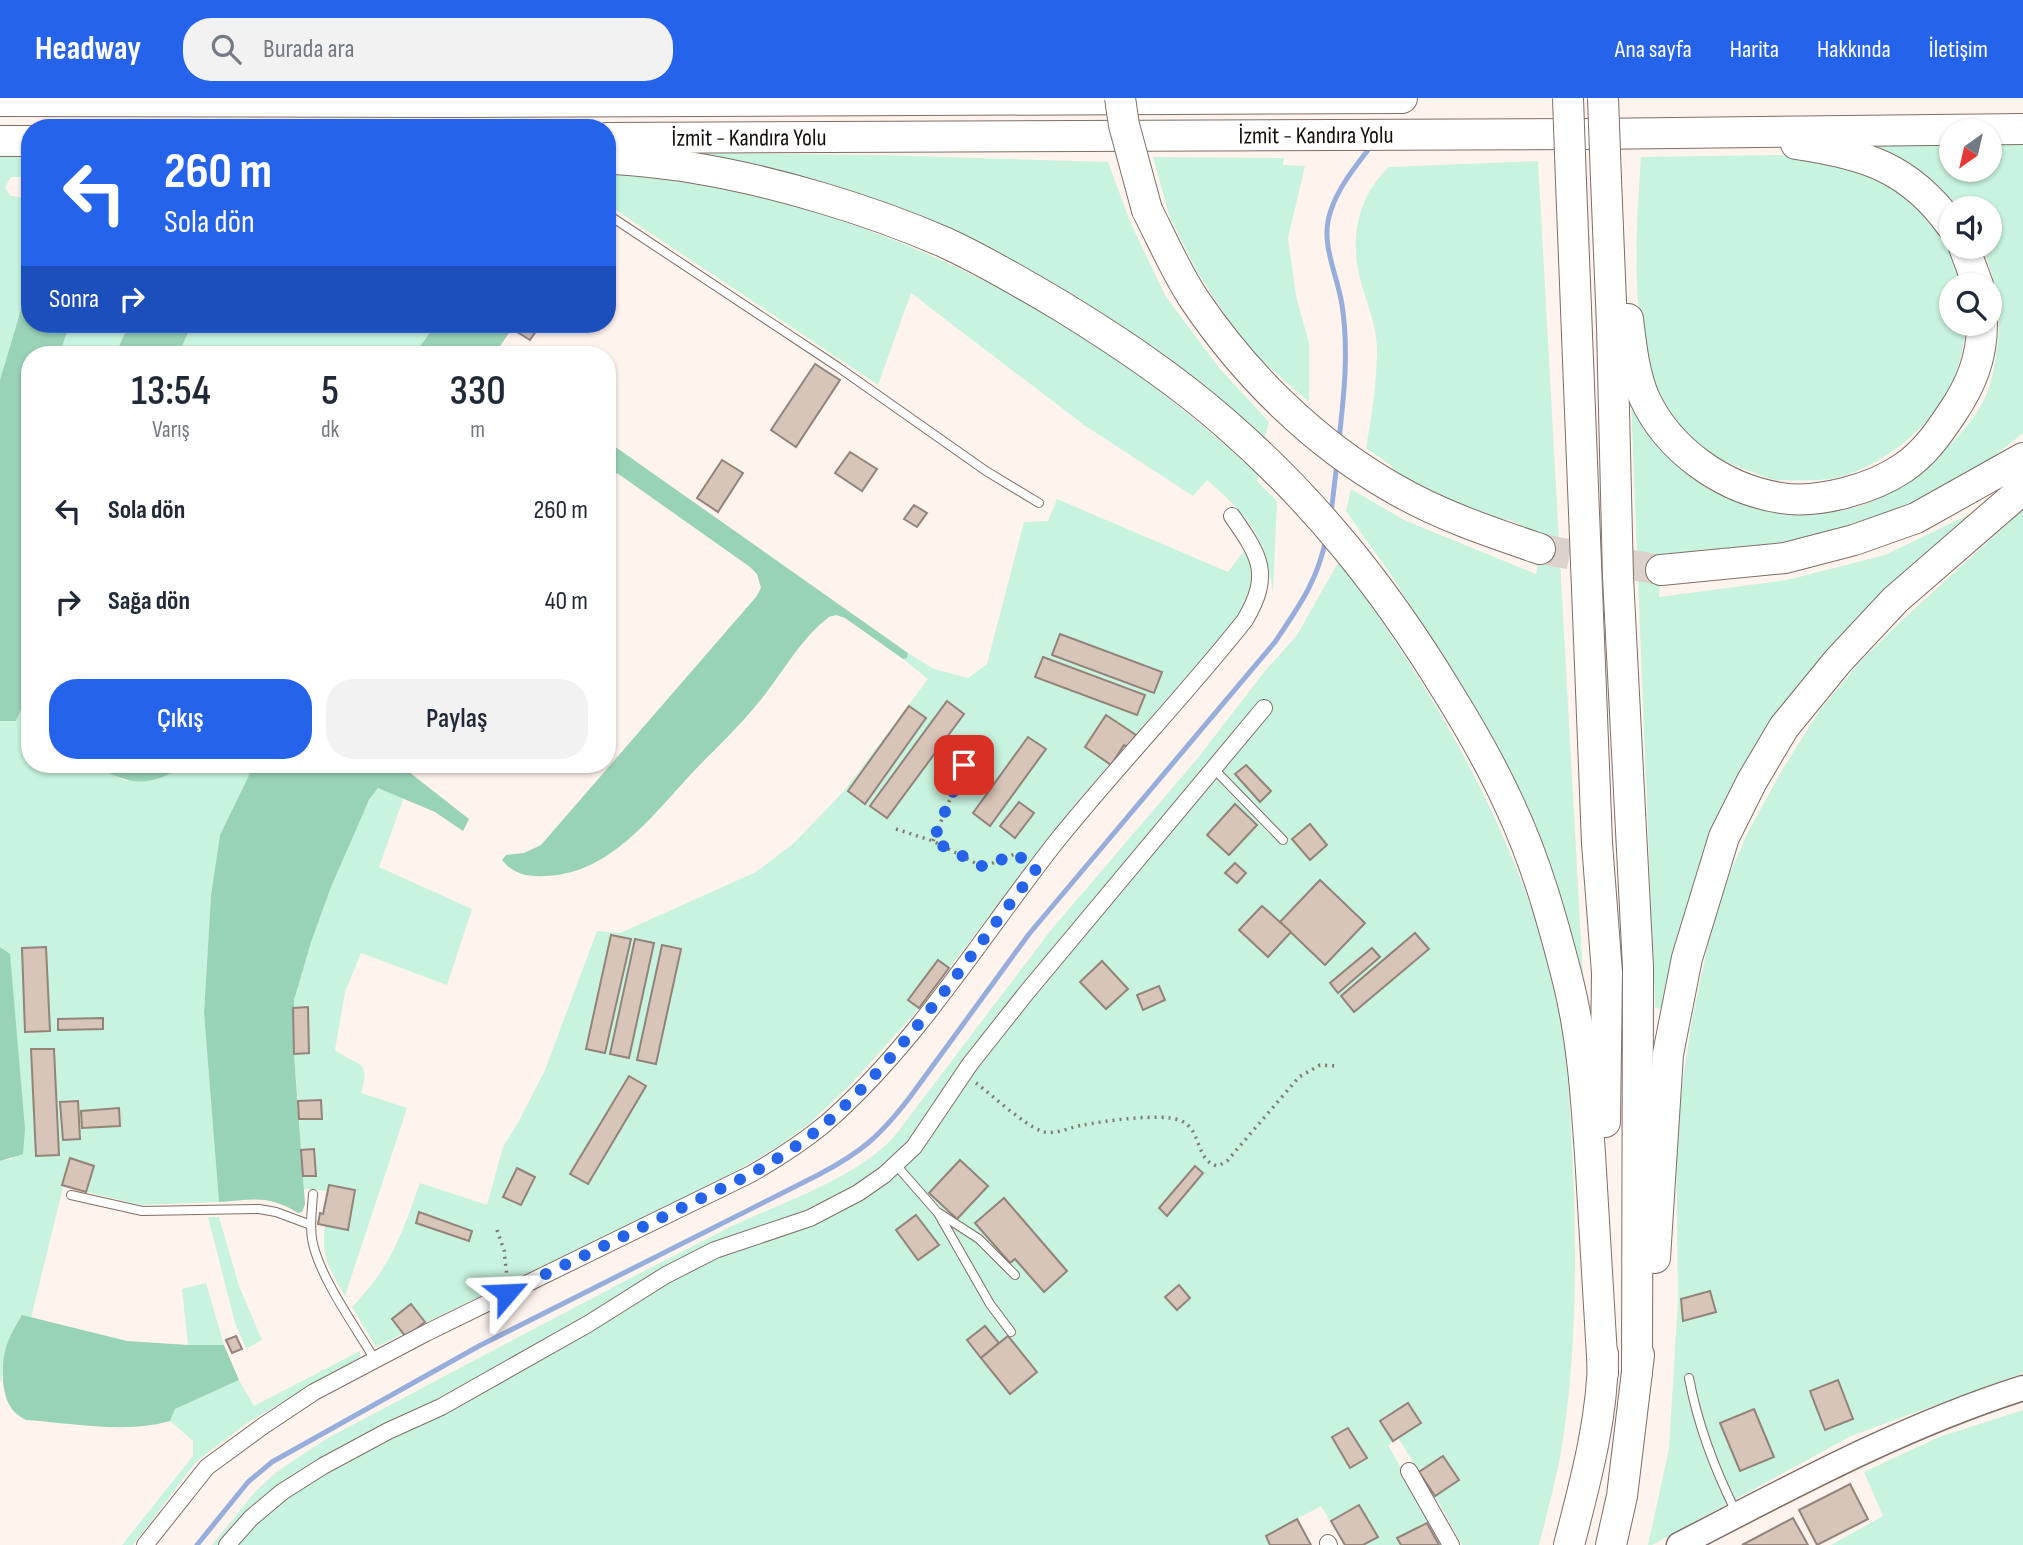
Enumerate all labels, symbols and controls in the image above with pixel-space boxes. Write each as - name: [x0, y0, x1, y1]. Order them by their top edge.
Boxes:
- search box: [183, 18, 673, 81]
- text: Headway: [35, 29, 141, 69]
- icon: search: [207, 30, 245, 68]
- text: Burada ara: [263, 34, 355, 65]
- text: Ana sayfa: [1615, 35, 1692, 64]
- text: Harita: [1730, 35, 1779, 64]
- text: Hakkında: [1817, 35, 1891, 64]
- text: İletişim: [1929, 35, 1988, 64]
- north arrow: [1939, 119, 2002, 182]
- map controls: [1939, 119, 2002, 336]
- street label: İzmit - Kandıra Yolu: [1239, 120, 1393, 150]
- street label: İzmit - Kandıra Yolu: [672, 123, 826, 152]
- text: 260 m: [164, 143, 272, 202]
- icon: left: [49, 147, 140, 238]
- button: sound: [1939, 196, 2002, 259]
- text: Sola dön: [164, 203, 255, 242]
- button: search: [1939, 273, 2002, 336]
- icon: right: [113, 280, 151, 318]
- text: Sonra: [49, 284, 99, 315]
- text: 13:54: [131, 366, 211, 417]
- text: 5: [321, 366, 339, 417]
- text: 330: [450, 366, 506, 417]
- text: Varış: [152, 416, 190, 444]
- text: dk: [321, 416, 339, 444]
- text: m: [470, 416, 485, 444]
- icon: left: [49, 492, 87, 530]
- text: Sola dön: [108, 495, 185, 526]
- text: 260 m: [533, 495, 588, 526]
- icon: right: [49, 583, 87, 621]
- text: Sağa dön: [108, 586, 190, 617]
- text: 40 m: [545, 586, 588, 617]
- button: Çıkış: [49, 679, 312, 759]
- button: Paylaş: [326, 679, 588, 759]
- pin: [934, 735, 994, 795]
- icon: arrive: [945, 746, 983, 784]
- position arrow: [470, 1256, 544, 1330]

